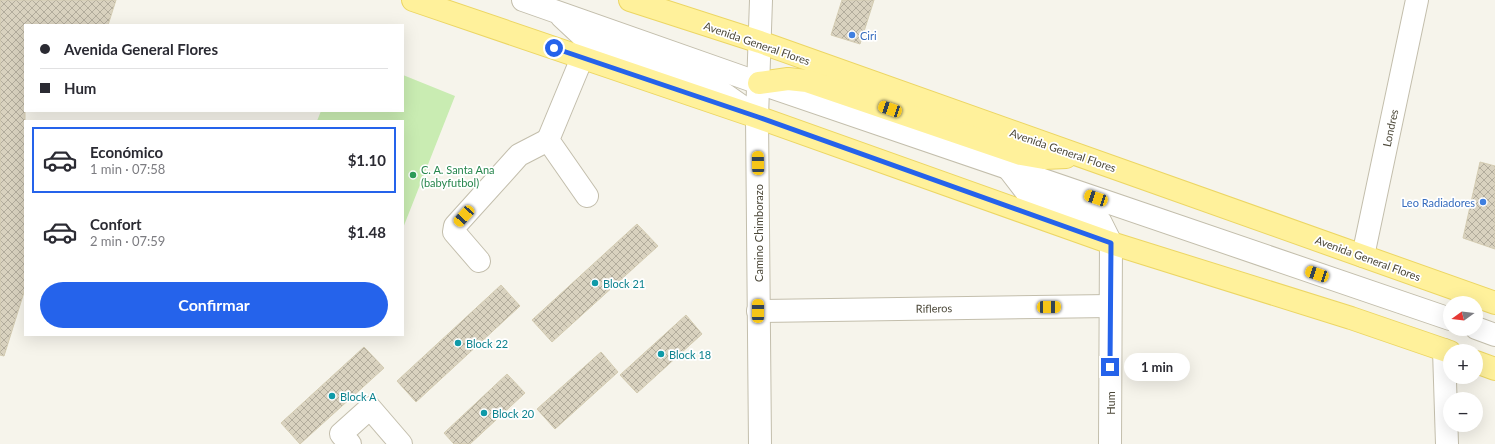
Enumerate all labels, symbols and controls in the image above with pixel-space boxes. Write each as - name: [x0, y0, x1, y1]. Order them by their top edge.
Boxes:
- street label: Avenida General Flores: [702, 19, 812, 67]
- place label: Ciri: [860, 29, 877, 42]
- marker: Ciri: [847, 30, 857, 40]
- route start: [545, 39, 563, 57]
- text: Avenida General Flores: [64, 40, 218, 58]
- text: Hum: [64, 79, 96, 97]
- car: [877, 99, 903, 119]
- street label: Londres: [1380, 108, 1400, 148]
- street label: Avenida General Flores: [1008, 126, 1118, 174]
- icon: car: [42, 142, 78, 178]
- text: Económico: [90, 143, 163, 161]
- text: $1.10: [348, 151, 386, 169]
- car: [752, 151, 764, 175]
- text: 1 min · 07:58: [90, 161, 165, 177]
- place label: C. A. Santa Ana (babyfutbol): [421, 163, 495, 189]
- marker: C. A. Santa Ana (babyfutbol): [408, 170, 418, 180]
- street label: Camino Chimborazo: [752, 184, 765, 282]
- car: [1083, 188, 1109, 208]
- place label: Leo Radiadores: [1402, 196, 1475, 209]
- marker: Leo Radiadores: [1478, 197, 1488, 207]
- car: [452, 203, 476, 229]
- icon: car: [42, 214, 78, 250]
- text: Confort: [90, 215, 142, 233]
- text: $1.48: [348, 223, 386, 241]
- text: 2 min · 07:59: [90, 233, 165, 249]
- street label: Avenida General Flores: [1313, 233, 1423, 283]
- car: [1304, 264, 1330, 284]
- place label: Block 21: [603, 277, 645, 290]
- marker: Block 21: [590, 278, 600, 288]
- button: Confirmar: [40, 282, 388, 328]
- north arrow: [1443, 296, 1483, 336]
- map controls: [1443, 296, 1483, 432]
- car: [752, 299, 764, 323]
- street label: Rifleros: [916, 301, 953, 315]
- car: [1037, 301, 1061, 313]
- place label: Block 22: [466, 337, 508, 350]
- marker: Block 22: [453, 338, 463, 348]
- button: +: [1443, 344, 1483, 384]
- place label: Block 18: [669, 348, 711, 361]
- marker: Block 18: [656, 349, 666, 359]
- callout: 1 min: [1124, 353, 1190, 381]
- route end: [1101, 358, 1119, 376]
- text: 1 min: [1141, 359, 1173, 375]
- place label: Block A: [340, 390, 377, 403]
- marker: Block A: [327, 391, 337, 401]
- street label: Hum: [1104, 391, 1117, 415]
- button: −: [1443, 392, 1483, 432]
- place label: Block 20: [492, 407, 535, 420]
- marker: Block 20: [479, 408, 489, 418]

